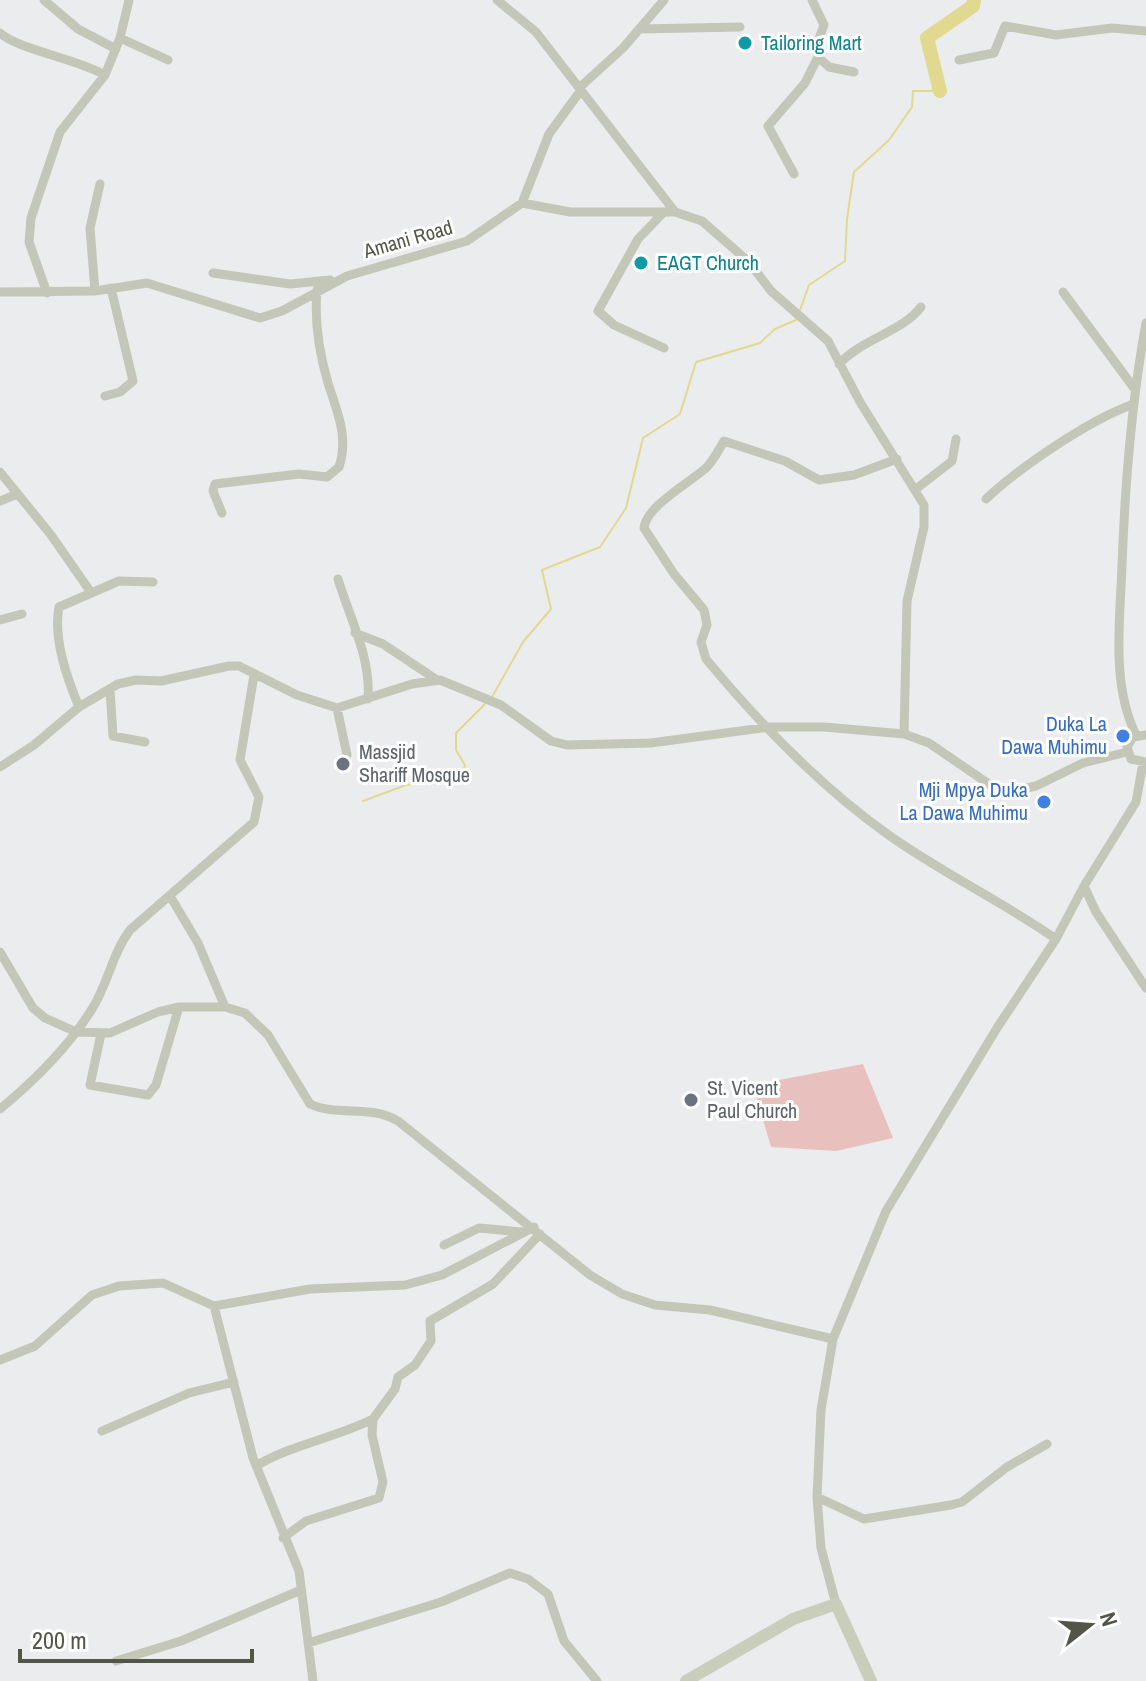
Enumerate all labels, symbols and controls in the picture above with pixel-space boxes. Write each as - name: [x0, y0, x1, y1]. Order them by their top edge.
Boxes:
- place label: Tailoring Mart: [761, 29, 862, 56]
- marker: Tailoring Mart: [736, 34, 754, 52]
- street label: Amani Road: [359, 213, 455, 264]
- place label: EAGT Church: [657, 249, 759, 276]
- marker: EAGT Church: [632, 254, 650, 272]
- place label: Duka La Dawa Muhimu: [1001, 710, 1107, 760]
- marker: Duka La Dawa Muhimu: [1114, 727, 1132, 745]
- place label: Massjid Shariff Mosque: [359, 738, 470, 788]
- marker: Massjid Shariff Mosque: [334, 755, 352, 773]
- place label: Mji Mpya Duka La Dawa Muhimu: [899, 776, 1028, 826]
- marker: Mji Mpya Duka La Dawa Muhimu: [1035, 793, 1053, 811]
- place label: St. Vicent Paul Church: [707, 1074, 797, 1124]
- marker: St. Vicent Paul Church: [682, 1091, 700, 1109]
- north arrow: [1050, 1585, 1130, 1665]
- text: N: [1093, 1609, 1125, 1630]
- scale bar: [20, 1613, 252, 1663]
- text: 200 m: [32, 1624, 87, 1656]

